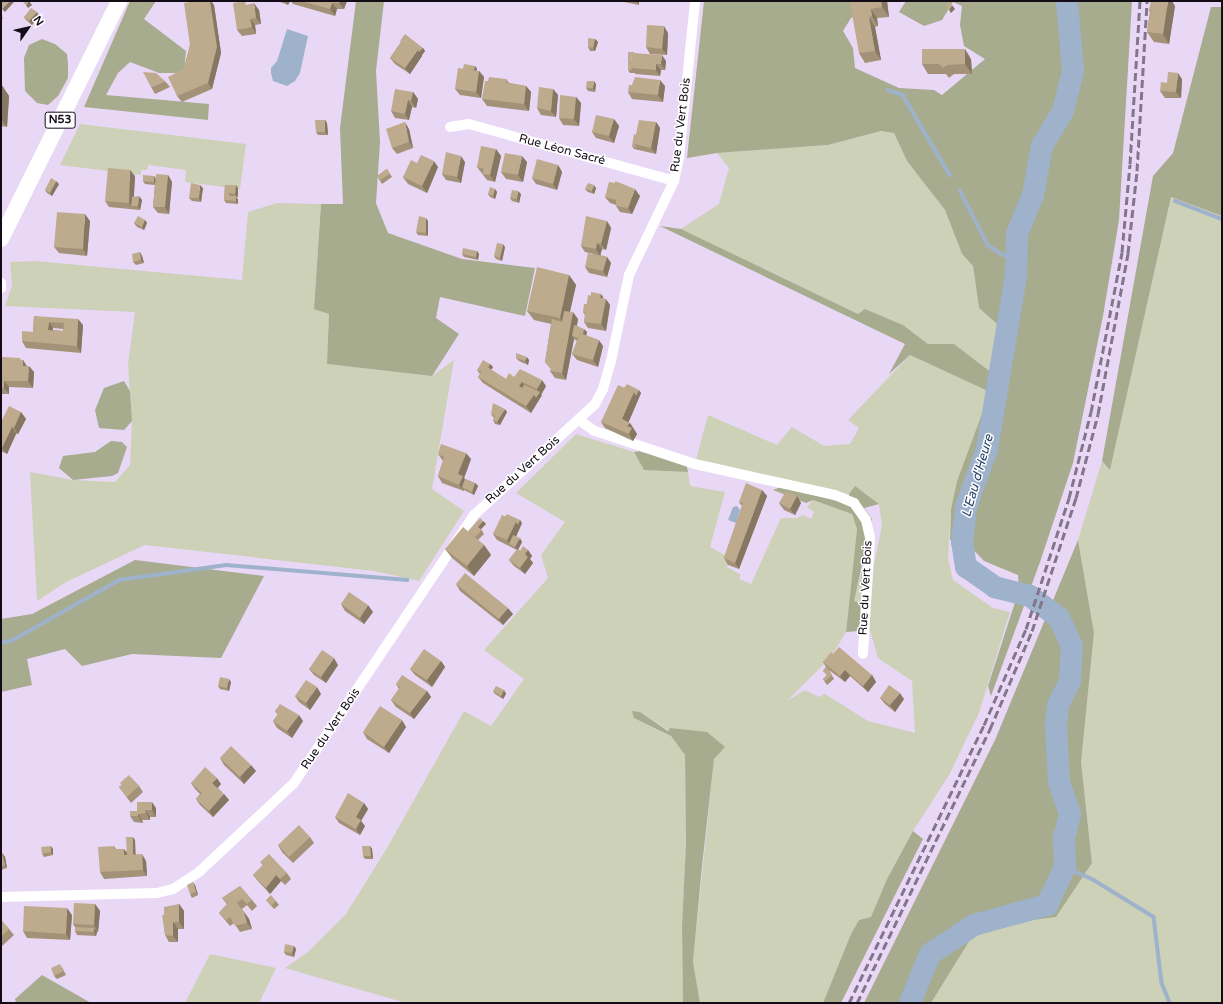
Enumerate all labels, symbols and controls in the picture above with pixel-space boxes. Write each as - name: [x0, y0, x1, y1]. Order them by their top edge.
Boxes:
- north arrow: [8, 8, 48, 48]
- text: N: [31, 14, 46, 28]
- street label: Rue du Vert Bois: [668, 77, 694, 173]
- road number: N53: [44, 111, 76, 129]
- street label: Rue Léon Sacré: [517, 132, 607, 168]
- street label: Rue du Vert Bois: [483, 433, 563, 507]
- water label: L'Eau d'Heure: [959, 433, 997, 519]
- street label: Rue du Vert Bois: [856, 540, 876, 636]
- street label: Rue du Vert Bois: [299, 686, 363, 772]

